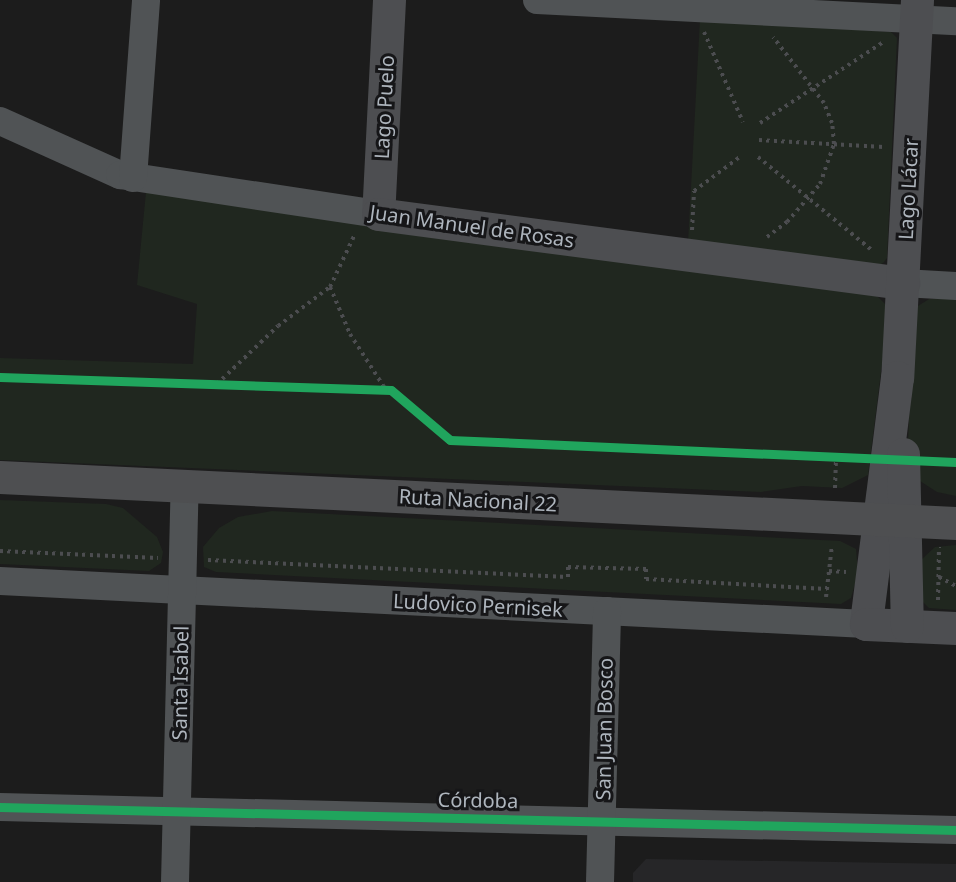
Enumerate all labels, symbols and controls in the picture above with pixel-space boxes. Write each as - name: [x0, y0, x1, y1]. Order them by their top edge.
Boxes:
- street label: Lago Puelo: [369, 54, 399, 160]
- street label: Lago Lácar: [893, 137, 923, 241]
- street label: Juan Manuel de Rosas: [368, 200, 576, 252]
- street label: Ruta Nacional 22: [398, 484, 558, 516]
- street label: Ludovico Pernisek: [393, 589, 563, 621]
- street label: Santa Isabel: [167, 626, 193, 740]
- street label: San Juan Bosco: [591, 657, 617, 801]
- street label: Córdoba: [438, 787, 518, 813]

